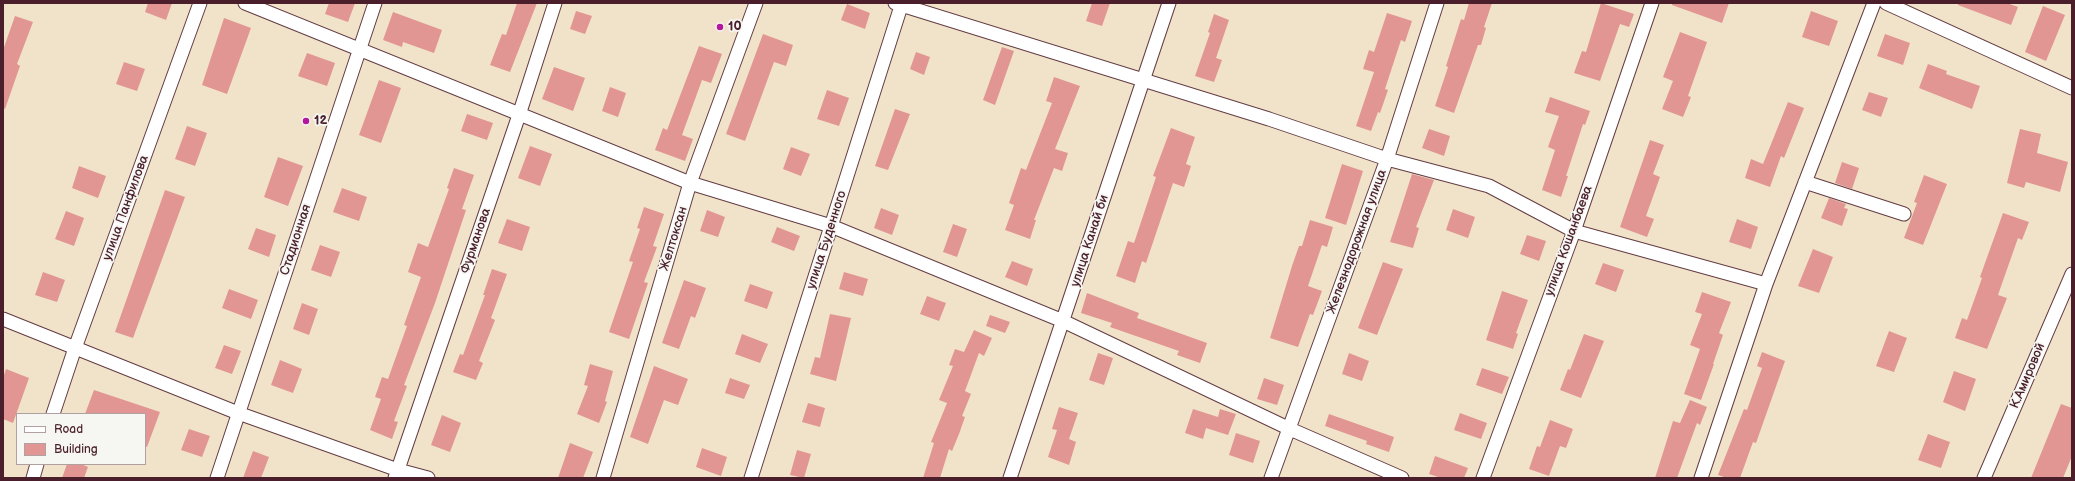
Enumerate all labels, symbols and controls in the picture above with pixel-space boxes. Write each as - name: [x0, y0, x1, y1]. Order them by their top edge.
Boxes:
- place label: 10: [728, 19, 742, 35]
- marker: 10: [715, 22, 725, 32]
- place label: 12: [314, 113, 327, 129]
- marker: 12: [301, 116, 311, 126]
- street label: улица Панфилова: [100, 153, 152, 263]
- street label: Железнодорожная улица: [1324, 168, 1390, 316]
- street label: улица Кошанбаева: [1542, 184, 1596, 298]
- street label: улица Буденного: [804, 189, 850, 291]
- street label: улица Канай би: [1068, 193, 1112, 289]
- street label: Стадионная: [277, 202, 315, 278]
- street label: Желтоксан: [657, 205, 691, 273]
- street label: Фурманова: [458, 206, 494, 276]
- street label: К.Амировой: [2007, 341, 2049, 411]
- legend: [16, 413, 146, 465]
- text: Road: [54, 422, 83, 437]
- text: Building: [54, 442, 98, 457]

